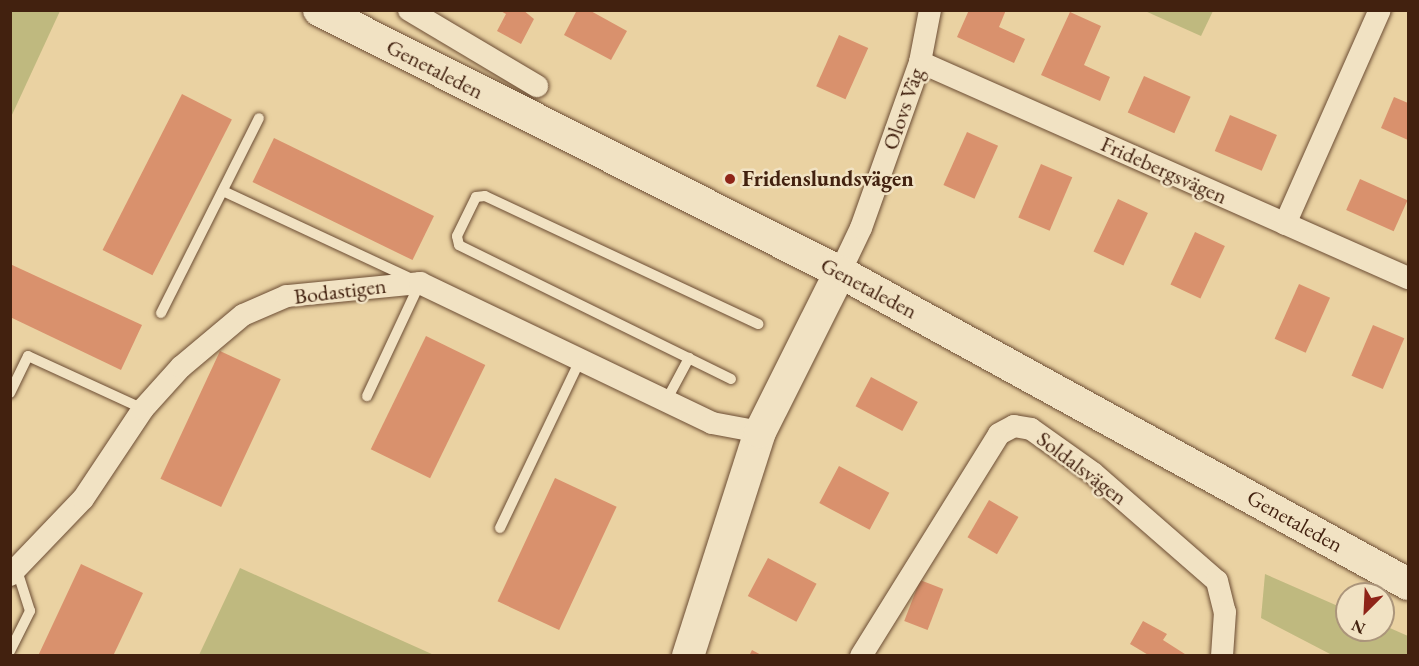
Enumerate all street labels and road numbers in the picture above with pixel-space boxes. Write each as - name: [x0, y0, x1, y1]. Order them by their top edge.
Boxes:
- street label: Genetaleden: [382, 33, 488, 105]
- street label: Olovs Väg: [877, 65, 929, 153]
- street label: Fridebergsvägen: [1097, 130, 1231, 210]
- street label: Genetaleden: [816, 252, 922, 324]
- street label: Bodastigen: [292, 272, 388, 310]
- street label: Soldalsvägen: [1032, 425, 1132, 511]
- street label: Genetaleden: [1242, 484, 1348, 558]

